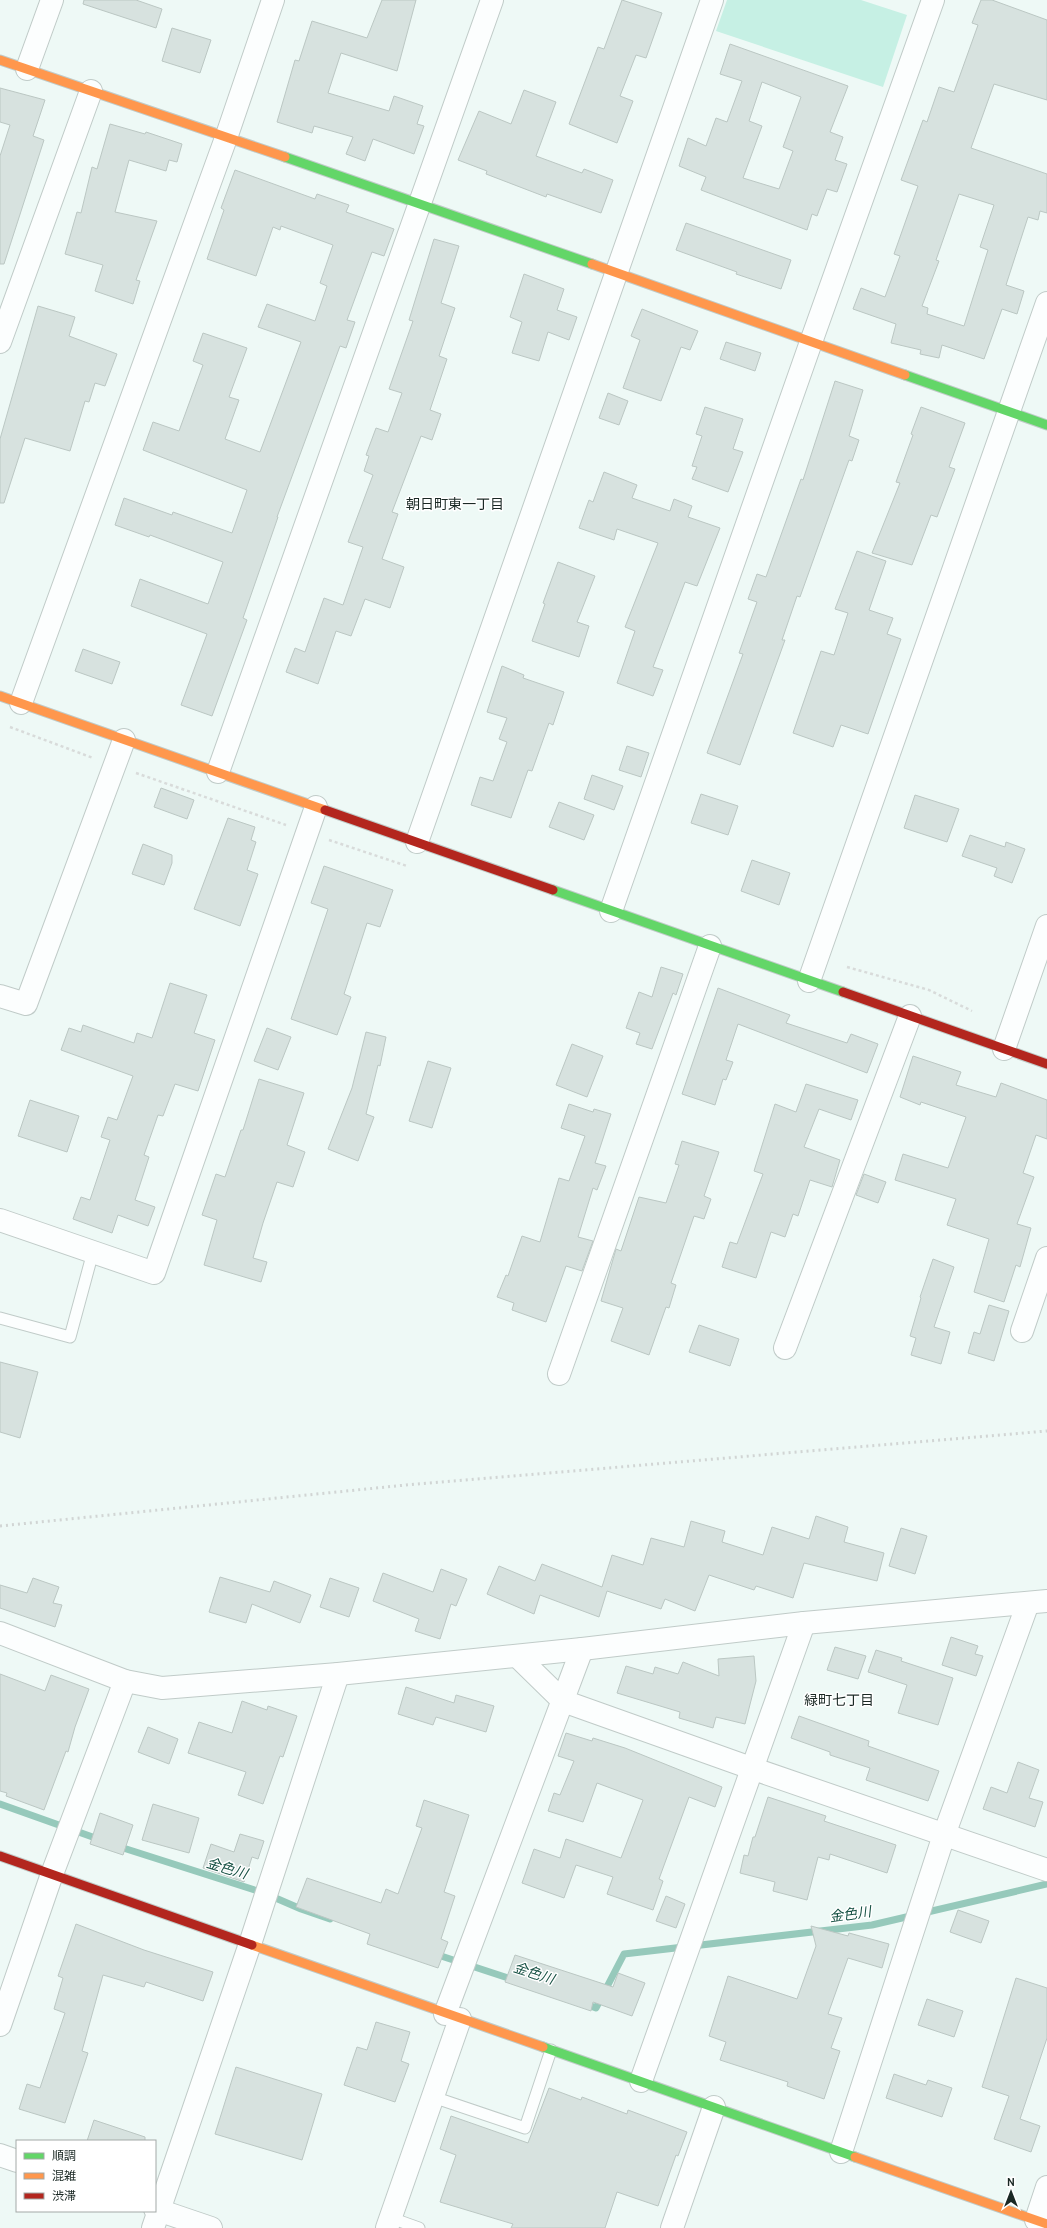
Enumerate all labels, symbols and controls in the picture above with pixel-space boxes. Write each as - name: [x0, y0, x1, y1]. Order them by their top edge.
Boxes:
- district label: 朝日町東一丁目: [406, 495, 504, 513]
- district label: 緑町七丁目: [804, 1691, 874, 1709]
- water label: 金色川: [204, 1853, 252, 1883]
- water label: 金色川: [828, 1902, 874, 1926]
- water label: 金色川: [511, 1958, 559, 1989]
- legend: [16, 2140, 156, 2212]
- text: 順調: [52, 2148, 76, 2163]
- text: 混雑: [52, 2168, 76, 2183]
- north arrow: [991, 2172, 1031, 2212]
- text: N: [1007, 2175, 1015, 2189]
- text: 渋滞: [52, 2188, 76, 2203]

